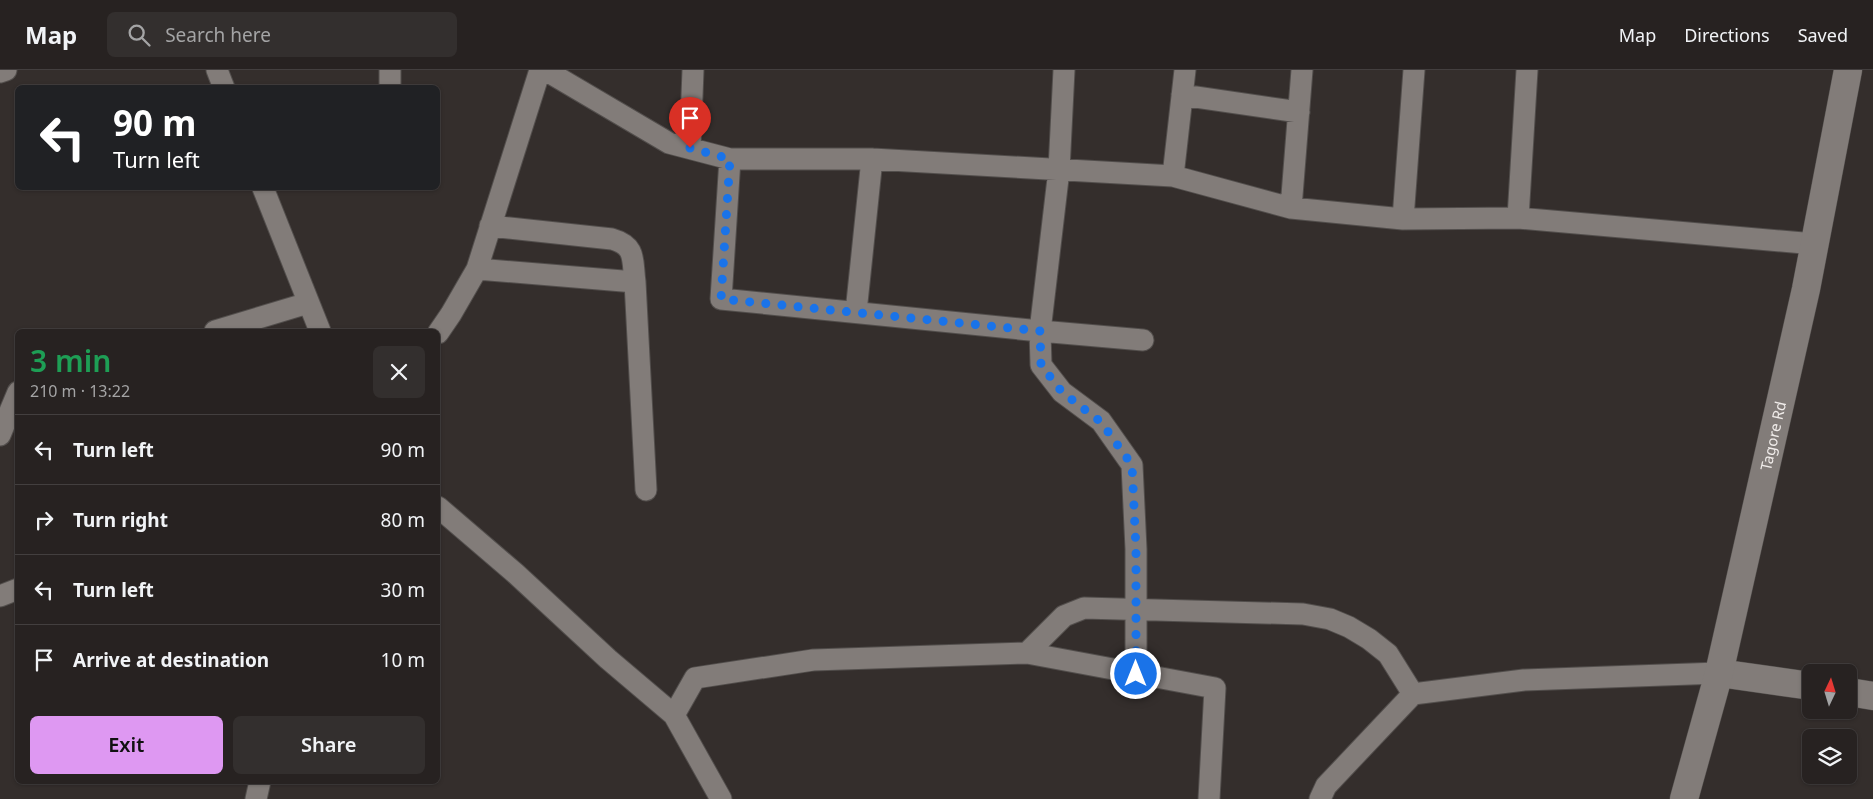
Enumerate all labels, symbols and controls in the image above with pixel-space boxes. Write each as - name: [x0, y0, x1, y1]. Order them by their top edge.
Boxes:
- search box: [107, 12, 457, 57]
- text: Map: [25, 18, 77, 51]
- icon: search: [125, 21, 153, 49]
- text: Search here: [165, 22, 271, 48]
- text: Map: [1619, 23, 1656, 47]
- text: Directions: [1684, 23, 1770, 47]
- text: Saved: [1798, 23, 1848, 47]
- pin: [669, 97, 711, 148]
- text: 90 m: [113, 99, 196, 146]
- icon: arrive: [676, 104, 704, 132]
- icon: left: [30, 105, 95, 170]
- text: Turn left: [113, 144, 200, 174]
- text: 3 min: [30, 340, 111, 381]
- button: close: [373, 346, 425, 398]
- text: 210 m · 13:22: [30, 380, 130, 402]
- street label: Tagore Rd: [1755, 399, 1790, 472]
- icon: left: [30, 436, 58, 464]
- text: Turn left: [73, 437, 154, 463]
- text: 90 m: [381, 437, 425, 463]
- icon: right: [30, 506, 58, 534]
- text: Turn right: [73, 507, 168, 533]
- text: 80 m: [381, 507, 425, 533]
- icon: left: [30, 576, 58, 604]
- text: Turn left: [73, 577, 154, 603]
- text: 30 m: [381, 577, 425, 603]
- icon: arrive: [30, 646, 58, 674]
- text: Arrive at destination: [73, 647, 269, 673]
- text: 10 m: [381, 647, 425, 673]
- position arrow: [1109, 647, 1161, 699]
- north arrow: [1802, 664, 1858, 719]
- map controls: [1802, 664, 1857, 784]
- button: Exit: [30, 716, 223, 774]
- button: Share: [233, 716, 425, 774]
- button: layers: [1802, 729, 1857, 784]

